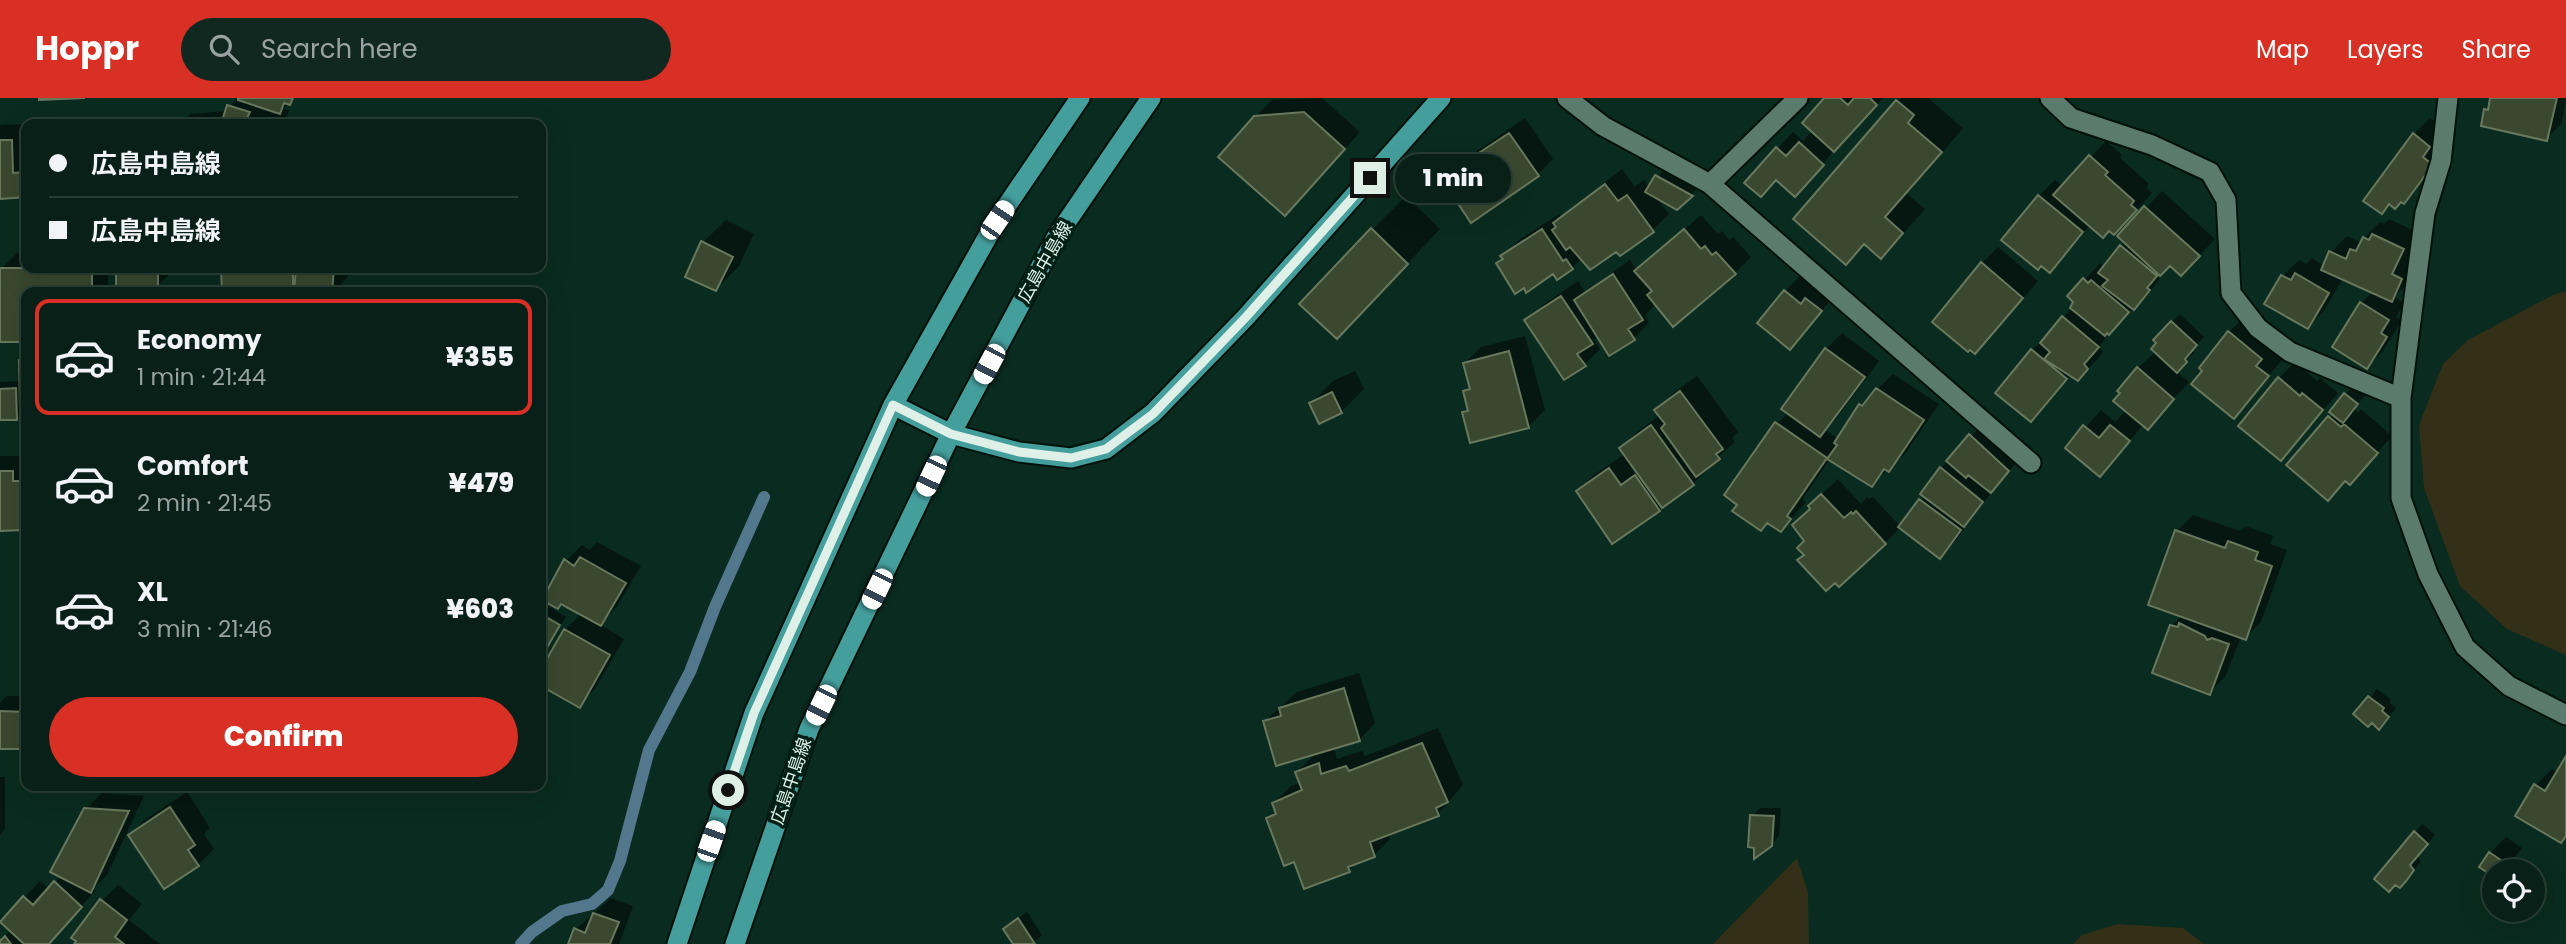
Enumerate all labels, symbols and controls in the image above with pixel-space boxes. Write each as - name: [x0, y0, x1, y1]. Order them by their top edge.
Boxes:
- search box: [181, 18, 671, 81]
- text: Hoppr: [35, 25, 139, 72]
- icon: search: [205, 30, 243, 68]
- text: Search here: [261, 31, 418, 67]
- text: Map: [2256, 33, 2309, 66]
- text: Layers: [2347, 33, 2423, 66]
- text: Share: [2461, 33, 2531, 66]
- text: 広島中島線: [91, 146, 221, 182]
- callout: 1 min: [1394, 154, 1510, 202]
- route end: [1354, 162, 1386, 194]
- text: 1 min: [1423, 162, 1483, 194]
- car: [977, 197, 1018, 243]
- text: 広島中島線: [91, 213, 221, 249]
- street label: 広島中島線: [1011, 217, 1078, 307]
- text: Economy: [137, 322, 261, 358]
- icon: car: [53, 326, 116, 389]
- text: ¥355: [446, 339, 514, 375]
- car: [970, 341, 1009, 387]
- text: 1 min · 21:44: [137, 361, 266, 393]
- text: Comfort: [137, 448, 249, 484]
- icon: car: [53, 452, 116, 515]
- car: [913, 453, 950, 499]
- text: ¥479: [448, 465, 514, 501]
- text: 2 min · 21:45: [137, 487, 272, 519]
- car: [859, 566, 896, 612]
- text: XL: [137, 574, 168, 610]
- icon: car: [53, 578, 116, 641]
- text: ¥603: [446, 591, 514, 627]
- text: 3 min · 21:46: [137, 613, 272, 645]
- car: [803, 682, 840, 728]
- button: Confirm: [49, 697, 518, 777]
- street label: 広島中島線: [764, 734, 817, 827]
- route start: [712, 774, 744, 806]
- car: [695, 818, 728, 864]
- map controls: [2482, 859, 2545, 922]
- button: locate: [2482, 859, 2545, 922]

